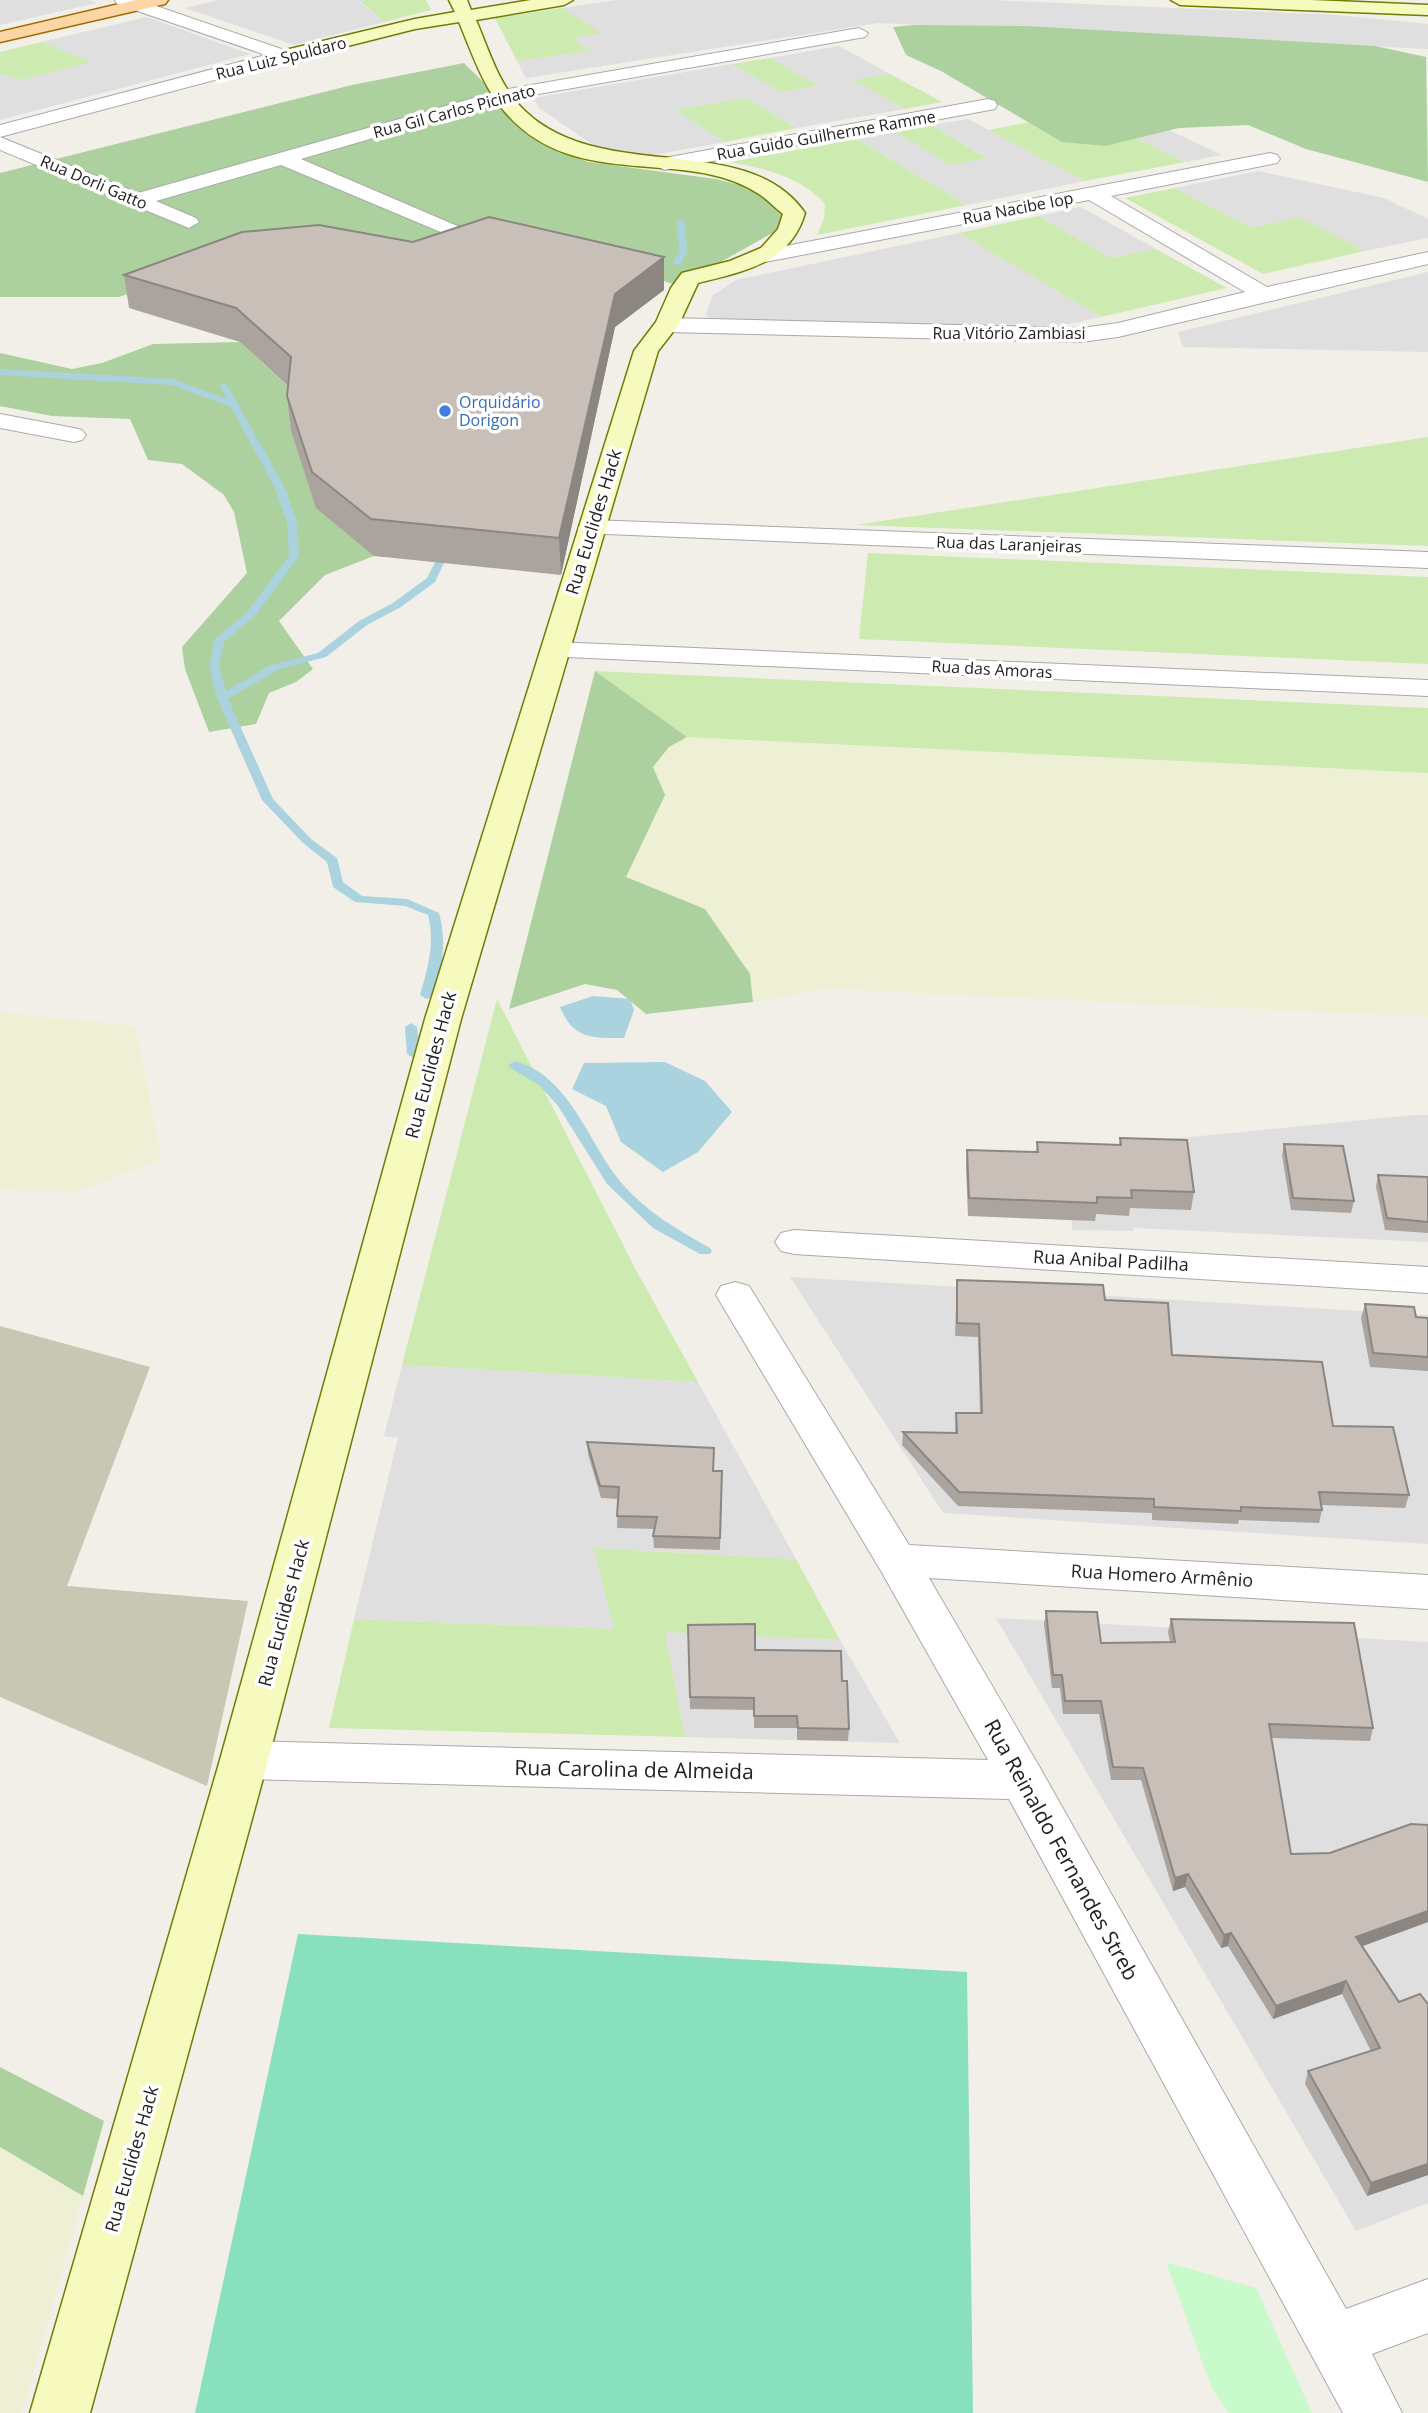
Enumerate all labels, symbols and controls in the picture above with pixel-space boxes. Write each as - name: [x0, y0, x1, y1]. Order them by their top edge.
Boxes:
- street label: Rua Luiz Spuldaro: [213, 31, 349, 85]
- street label: Rua Gil Carlos Picinato: [371, 79, 537, 143]
- street label: Rua Guido Guilherme Ramme: [715, 105, 937, 165]
- street label: Rua Dorli Gatto: [37, 150, 151, 214]
- street label: Rua Nacibe Iop: [961, 186, 1075, 230]
- street label: Rua Vitório Zambiasi: [932, 322, 1086, 344]
- place label: Orquidário Dorigon: [459, 391, 541, 431]
- marker: Orquidário Dorigon: [437, 403, 453, 419]
- street label: Rua Euclides Hack: [559, 445, 627, 598]
- street label: Rua das Laranjeiras: [936, 530, 1082, 558]
- street label: Rua das Amoras: [931, 655, 1053, 683]
- street label: Rua Euclides Hack: [399, 988, 461, 1141]
- street label: Rua Anibal Padilha: [1033, 1244, 1190, 1276]
- street label: Rua Euclides Hack: [252, 1536, 314, 1689]
- street label: Rua Homero Armênio: [1070, 1558, 1254, 1592]
- street label: Rua Reinaldo Fernandes Streb: [978, 1714, 1146, 1985]
- street label: Rua Carolina de Almeida: [514, 1753, 754, 1785]
- street label: Rua Euclides Hack: [99, 2082, 164, 2235]

